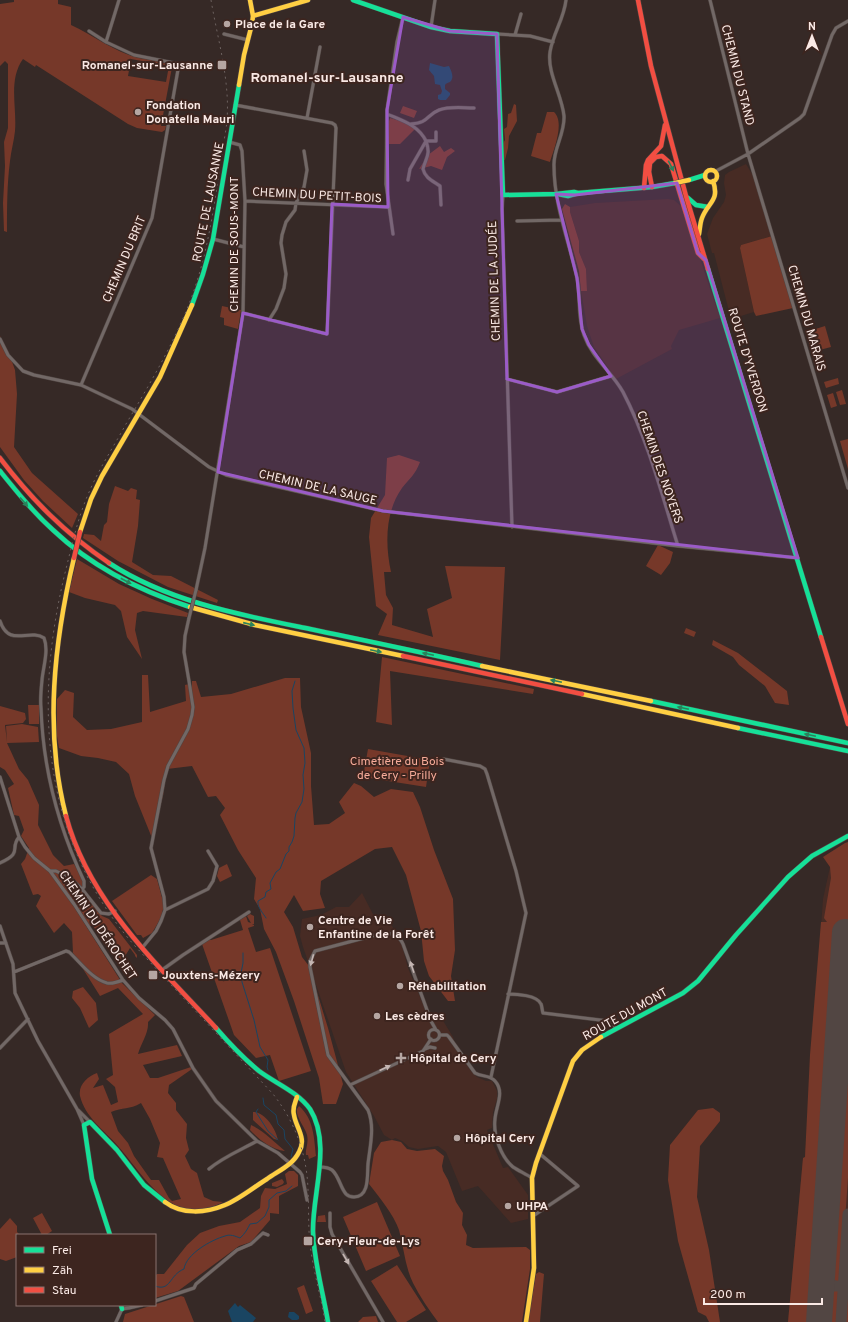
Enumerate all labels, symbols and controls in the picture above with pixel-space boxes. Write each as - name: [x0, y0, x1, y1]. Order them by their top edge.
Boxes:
- north arrow: [792, 16, 832, 56]
- place label: Place de la Gare: [235, 17, 325, 33]
- marker: Place de la Gare: [222, 19, 232, 29]
- text: N: [808, 20, 816, 34]
- street label: CHEMIN DU STAND: [717, 23, 757, 128]
- place label: Romanel-sur-Lausanne: [82, 58, 213, 74]
- marker: Romanel-sur-Lausanne: [216, 59, 228, 71]
- district label: Romanel-sur-Lausanne: [251, 70, 404, 87]
- place label: Fondation Donatella Mauri: [146, 98, 235, 128]
- marker: Fondation Donatella Mauri: [133, 107, 143, 117]
- street label: ROUTE DE LAUSANNE: [190, 141, 228, 263]
- one-way arrow: [668, 160, 674, 172]
- street label: CHEMIN DE SOUS-MONT: [227, 176, 243, 312]
- street label: CHEMIN DU PETIT-BOIS: [252, 185, 382, 207]
- street label: CHEMIN DU BRIT: [99, 214, 150, 305]
- street label: CHEMIN DE LA JUDÉE: [485, 221, 505, 341]
- street label: CHEMIN DU MARAIS: [783, 263, 829, 373]
- street label: ROUTE D'YVERDON: [724, 306, 771, 415]
- street label: CHEMIN DES NOYERS: [632, 409, 686, 526]
- street label: CHEMIN DE LA SAUGE: [257, 467, 379, 509]
- one-way arrow: [20, 496, 29, 507]
- one-way arrow: [120, 578, 132, 585]
- one-way arrow: [242, 621, 255, 627]
- one-way arrow: [370, 648, 382, 654]
- one-way arrow: [422, 651, 434, 657]
- one-way arrow: [549, 677, 562, 683]
- one-way arrow: [677, 704, 689, 710]
- one-way arrow: [804, 731, 816, 737]
- park label: Cimetière du Bois de Cery - Prilly: [350, 754, 444, 784]
- street label: CHEMIN DU DÉROCHET: [55, 868, 140, 983]
- place label: Centre de Vie Enfantine de la Forêt: [318, 913, 434, 943]
- marker: Centre de Vie Enfantine de la Forêt: [305, 922, 315, 932]
- one-way arrow: [308, 953, 314, 966]
- one-way arrow: [408, 961, 414, 973]
- place label: Jouxtens-Mézery: [162, 968, 260, 984]
- marker: Jouxtens-Mézery: [147, 969, 159, 981]
- place label: Réhabilitation: [408, 979, 486, 995]
- marker: Réhabilitation: [395, 981, 405, 991]
- street label: ROUTE DU MONT: [580, 985, 671, 1045]
- place label: Les cèdres: [385, 1009, 445, 1025]
- marker: Les cèdres: [372, 1011, 382, 1021]
- place label: Hôpital de Cery: [410, 1051, 497, 1067]
- marker: Hôpital de Cery: [395, 1052, 407, 1064]
- one-way arrow: [379, 1065, 391, 1071]
- place label: Hôpital Cery: [465, 1131, 535, 1147]
- marker: Hôpital Cery: [452, 1133, 462, 1143]
- place label: UHPA: [516, 1199, 549, 1215]
- marker: UHPA: [503, 1201, 513, 1211]
- legend: [16, 1234, 156, 1306]
- place label: Cery-Fleur-de-Lys: [317, 1234, 420, 1250]
- marker: Cery-Fleur-de-Lys: [302, 1235, 314, 1247]
- text: Frei: [52, 1243, 72, 1259]
- one-way arrow: [343, 1253, 350, 1264]
- text: Zäh: [52, 1263, 73, 1279]
- scale bar: [704, 1280, 822, 1306]
- text: Stau: [52, 1283, 77, 1299]
- text: 200 m: [710, 1287, 746, 1303]

